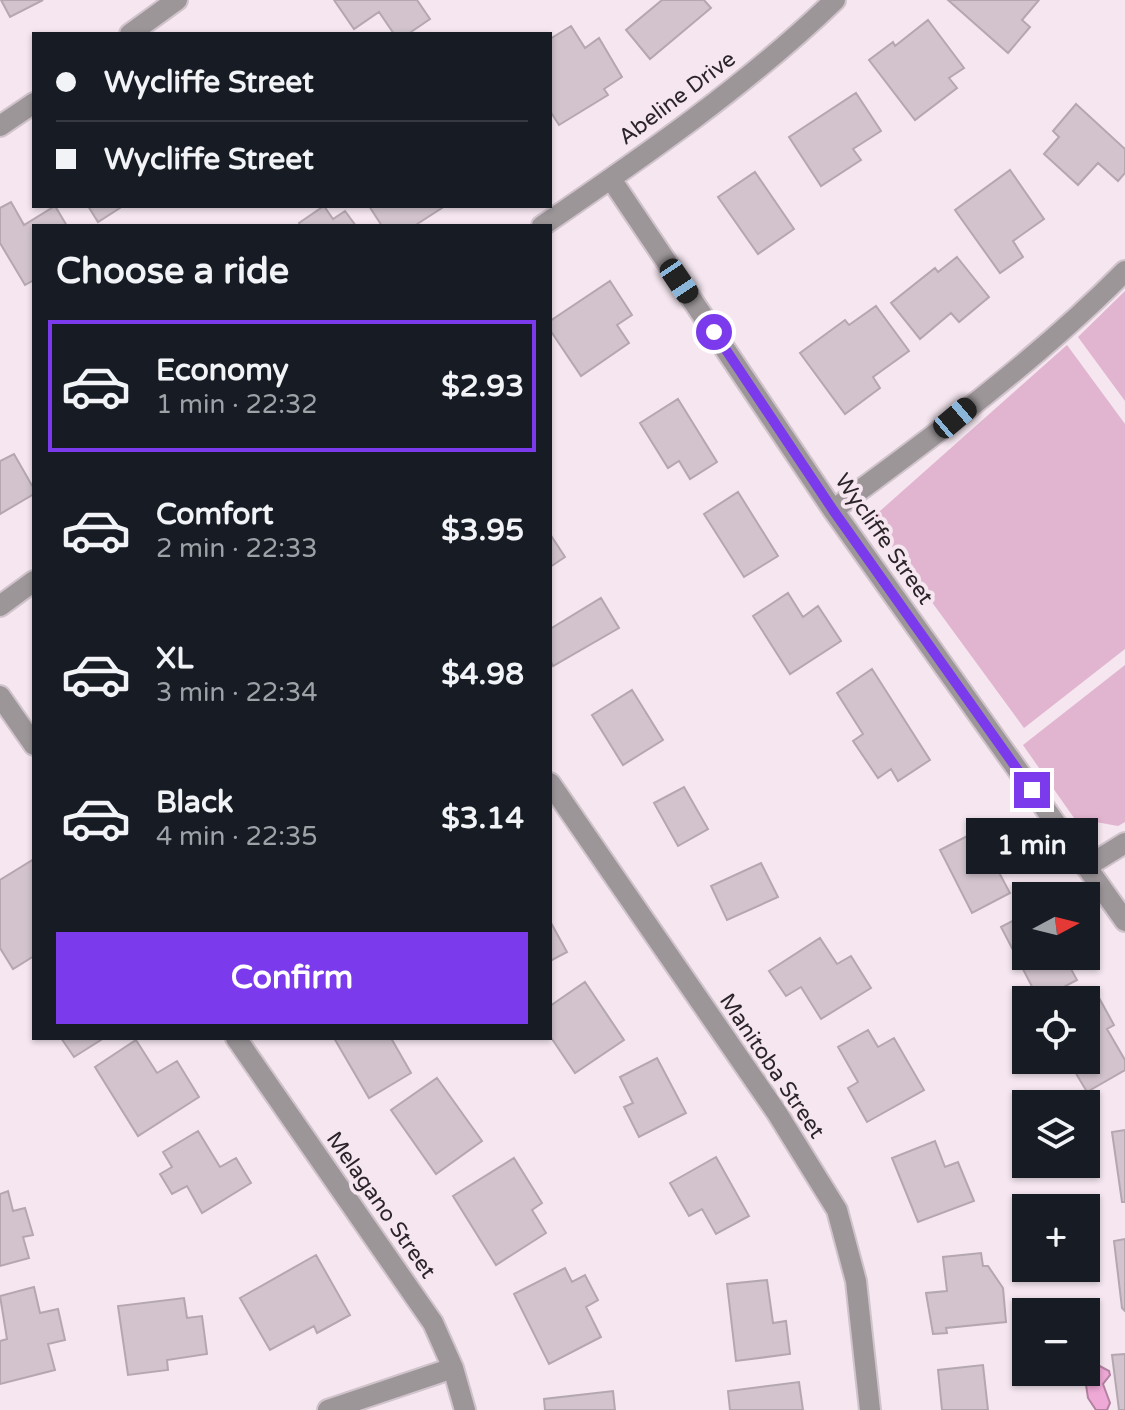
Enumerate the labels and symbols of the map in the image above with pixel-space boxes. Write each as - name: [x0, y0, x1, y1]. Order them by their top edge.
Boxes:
- street label: Abeline Drive: [614, 46, 740, 150]
- car: [656, 254, 702, 308]
- route start: [696, 314, 732, 350]
- car: [929, 393, 981, 443]
- street label: Wycliffe Street: [829, 469, 939, 609]
- route end: [1014, 772, 1050, 808]
- callout: 1 min: [966, 818, 1098, 874]
- north arrow: [1012, 882, 1100, 970]
- street label: Manitoba Street: [714, 989, 830, 1143]
- street label: Melagano Street: [321, 1127, 441, 1283]

